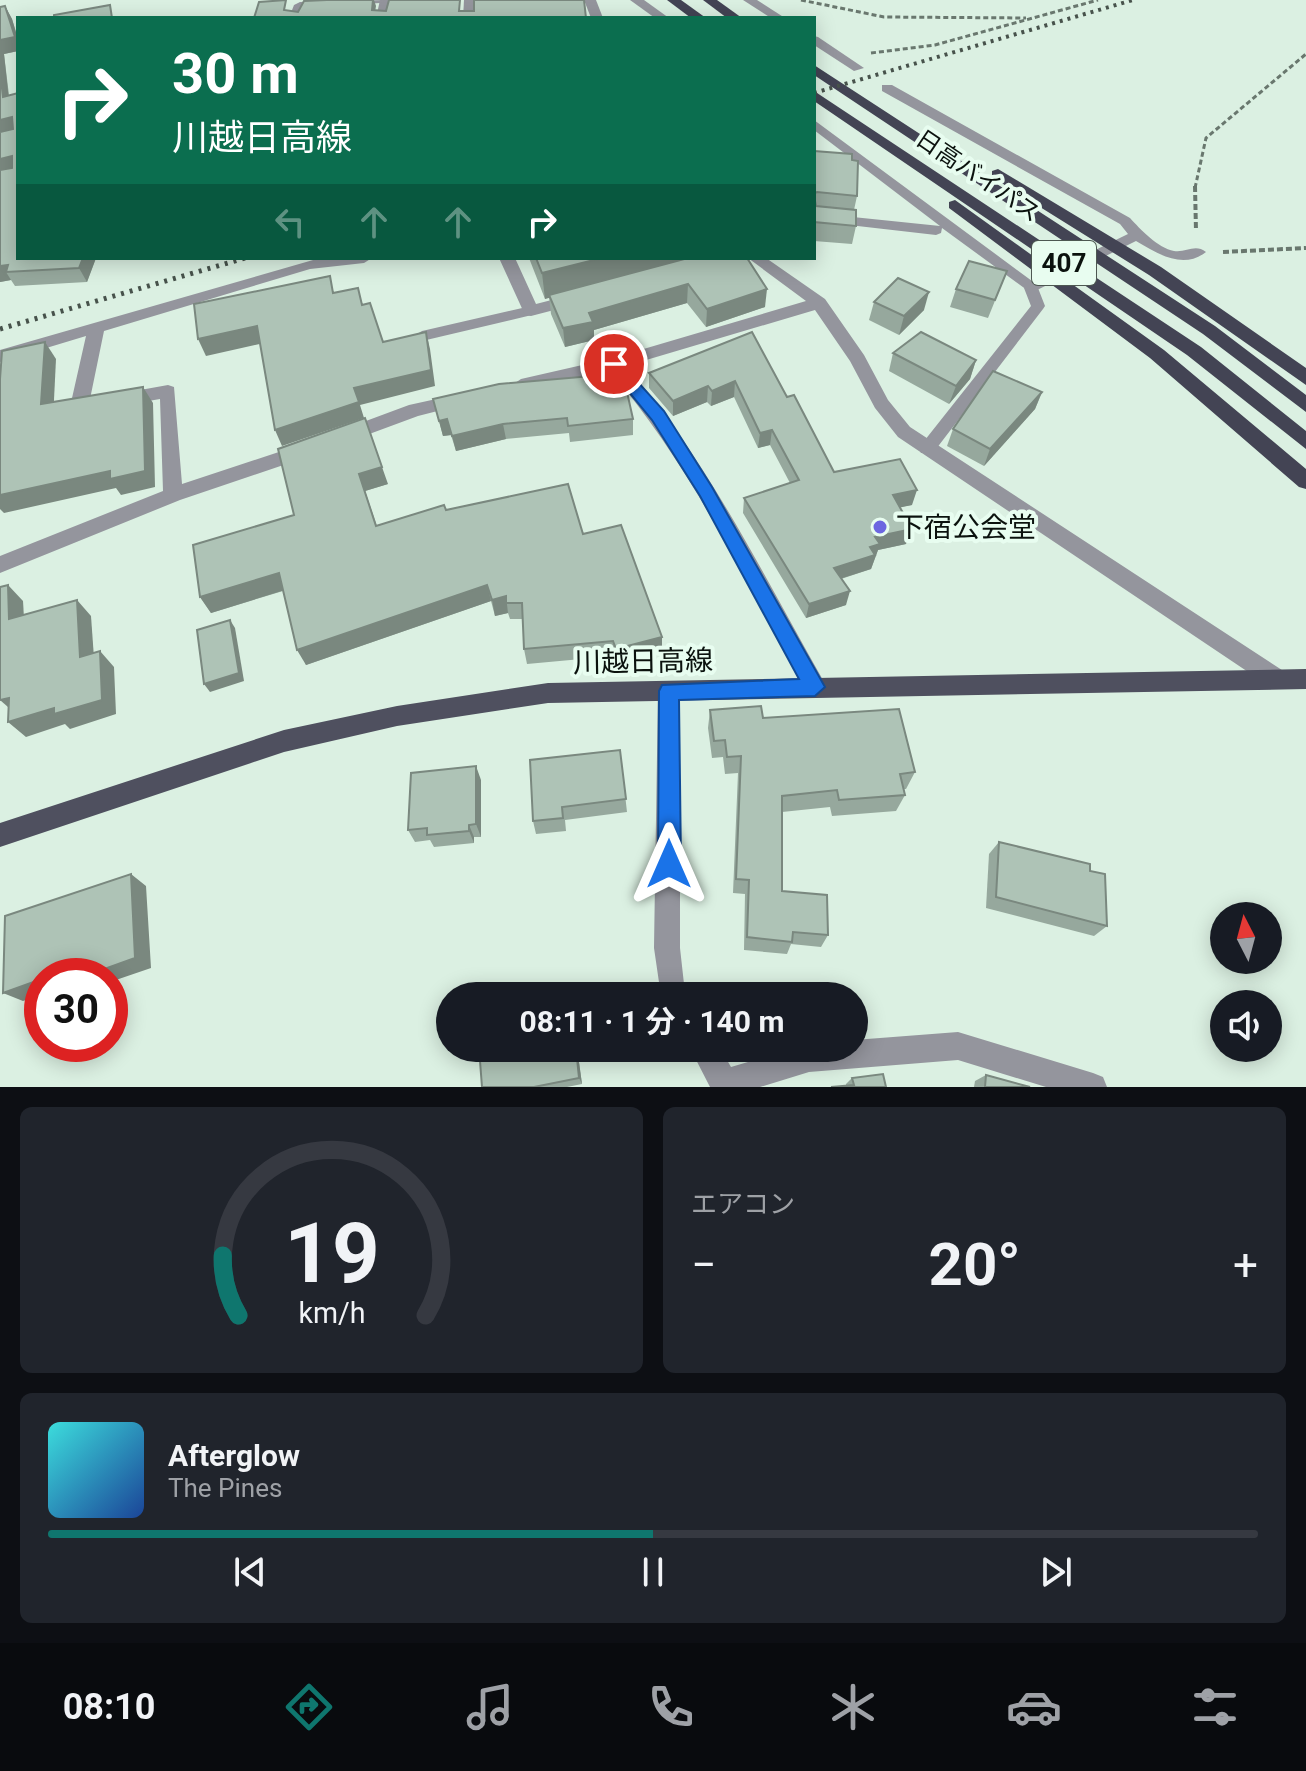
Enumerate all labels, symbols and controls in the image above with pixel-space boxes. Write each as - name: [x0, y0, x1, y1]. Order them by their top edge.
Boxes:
- text: 30 m: [172, 41, 299, 107]
- icon: right: [40, 48, 144, 152]
- text: 川越日高線: [172, 117, 352, 159]
- street label: 日高バイパス: [911, 124, 1045, 228]
- icon: left: [268, 200, 312, 244]
- icon: ahead: [352, 200, 396, 244]
- icon: ahead: [436, 200, 480, 244]
- icon: right: [520, 200, 564, 244]
- road number: 407: [1032, 241, 1096, 285]
- pin: [580, 330, 648, 398]
- icon: arrive: [592, 342, 636, 386]
- place label: 下宿公会堂: [896, 511, 1036, 544]
- marker: 下宿公会堂: [871, 518, 889, 536]
- street label: 川越日高線: [573, 644, 713, 679]
- position arrow: [627, 822, 711, 906]
- north arrow: [1210, 902, 1282, 974]
- map controls: [1210, 902, 1282, 1062]
- speed limit sign: 30: [24, 958, 128, 1062]
- button: sound: [1210, 990, 1282, 1062]
- text: 08:11 · 1 分 · 140 m: [520, 1004, 784, 1039]
- text: エアコン: [691, 1189, 795, 1219]
- text: 19: [284, 1205, 379, 1302]
- text: 20°: [928, 1229, 1021, 1300]
- text: −: [691, 1239, 716, 1291]
- text: +: [1233, 1239, 1258, 1291]
- text: km/h: [298, 1296, 365, 1330]
- text: Afterglow: [168, 1438, 300, 1473]
- text: The Pines: [168, 1473, 282, 1503]
- icon: previous: [228, 1550, 272, 1594]
- icon: pause: [631, 1550, 675, 1594]
- icon: next: [1034, 1550, 1078, 1594]
- icon: directions: [281, 1679, 337, 1735]
- icon: music: [462, 1679, 518, 1735]
- icon: phone: [643, 1679, 699, 1735]
- icon: climate: [825, 1679, 881, 1735]
- icon: car: [1006, 1679, 1062, 1735]
- icon: filters: [1187, 1679, 1243, 1735]
- text: 08:10: [63, 1686, 155, 1728]

